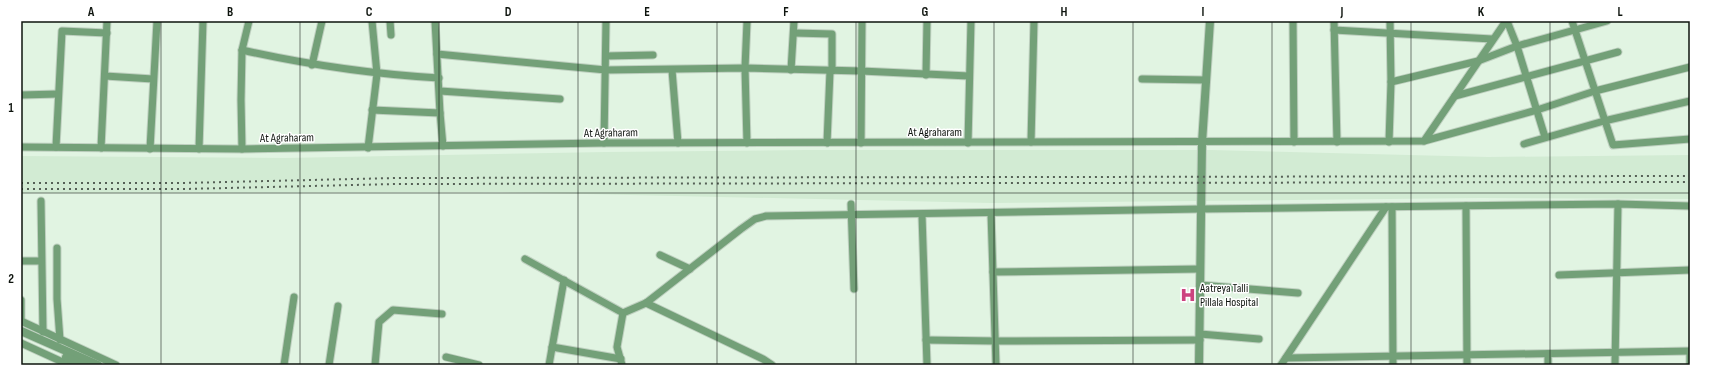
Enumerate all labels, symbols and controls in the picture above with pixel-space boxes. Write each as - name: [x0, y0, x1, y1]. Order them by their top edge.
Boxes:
- text: A: [87, 4, 95, 20]
- text: B: [227, 4, 233, 20]
- text: C: [366, 4, 373, 20]
- text: D: [505, 4, 512, 20]
- text: E: [644, 4, 650, 20]
- text: F: [783, 4, 789, 20]
- text: G: [922, 4, 929, 20]
- text: H: [1061, 4, 1068, 20]
- text: I: [1202, 4, 1205, 20]
- text: J: [1340, 4, 1344, 20]
- text: K: [1478, 4, 1485, 20]
- text: L: [1617, 4, 1623, 20]
- text: 1: [8, 100, 14, 116]
- street label: At Agraharam: [583, 125, 638, 141]
- street label: At Agraharam: [907, 125, 962, 140]
- street label: At Agraharam: [259, 130, 314, 146]
- text: 2: [8, 271, 14, 287]
- place label: Aatreya Talli Pillala Hospital: [1199, 281, 1258, 310]
- hospital icon: Aatreya Talli Pillala Hospital: [1179, 286, 1197, 304]

